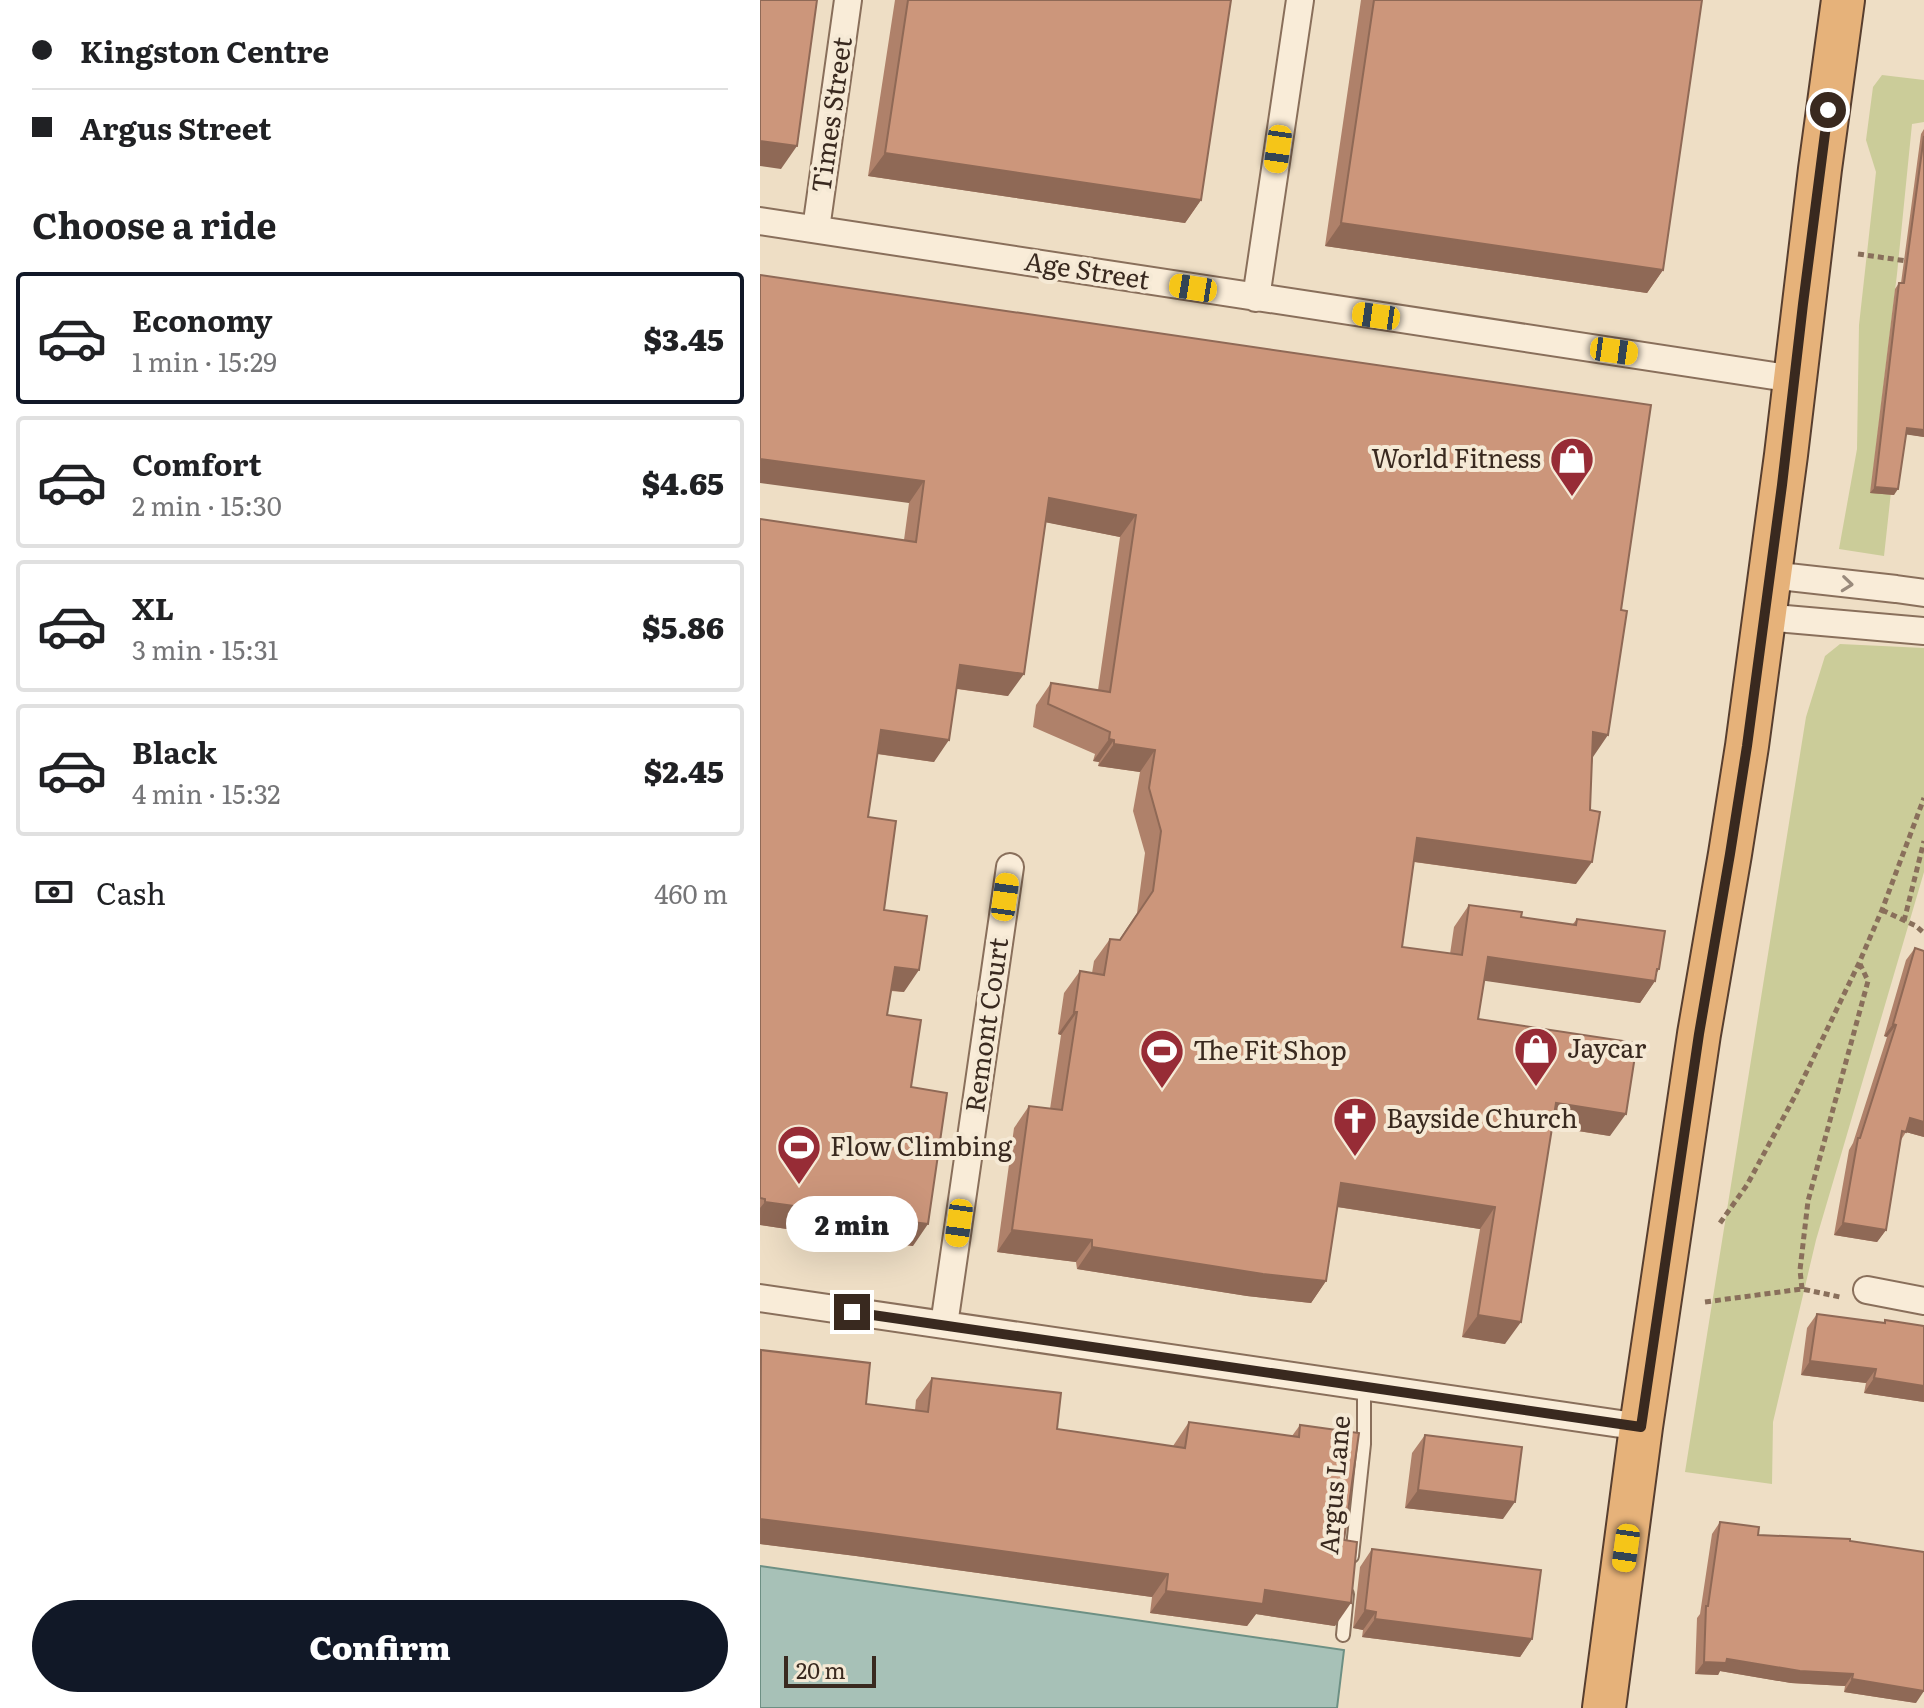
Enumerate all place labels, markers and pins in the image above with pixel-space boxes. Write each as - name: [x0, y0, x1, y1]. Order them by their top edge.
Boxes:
- shop icon: World Fitness: [1548, 435, 1596, 498]
- place label: World Fitness: [1371, 437, 1541, 476]
- shop icon: Jaycar: [1512, 1025, 1560, 1088]
- sports icon: The Fit Shop: [1138, 1027, 1186, 1090]
- place label: Jaycar: [1567, 1027, 1647, 1066]
- place label: The Fit Shop: [1193, 1029, 1347, 1068]
- church icon: Bayside Church: [1331, 1095, 1379, 1158]
- place label: Bayside Church: [1386, 1097, 1578, 1136]
- sports icon: Flow Climbing: [775, 1123, 823, 1186]
- place label: Flow Climbing: [830, 1125, 1013, 1164]

